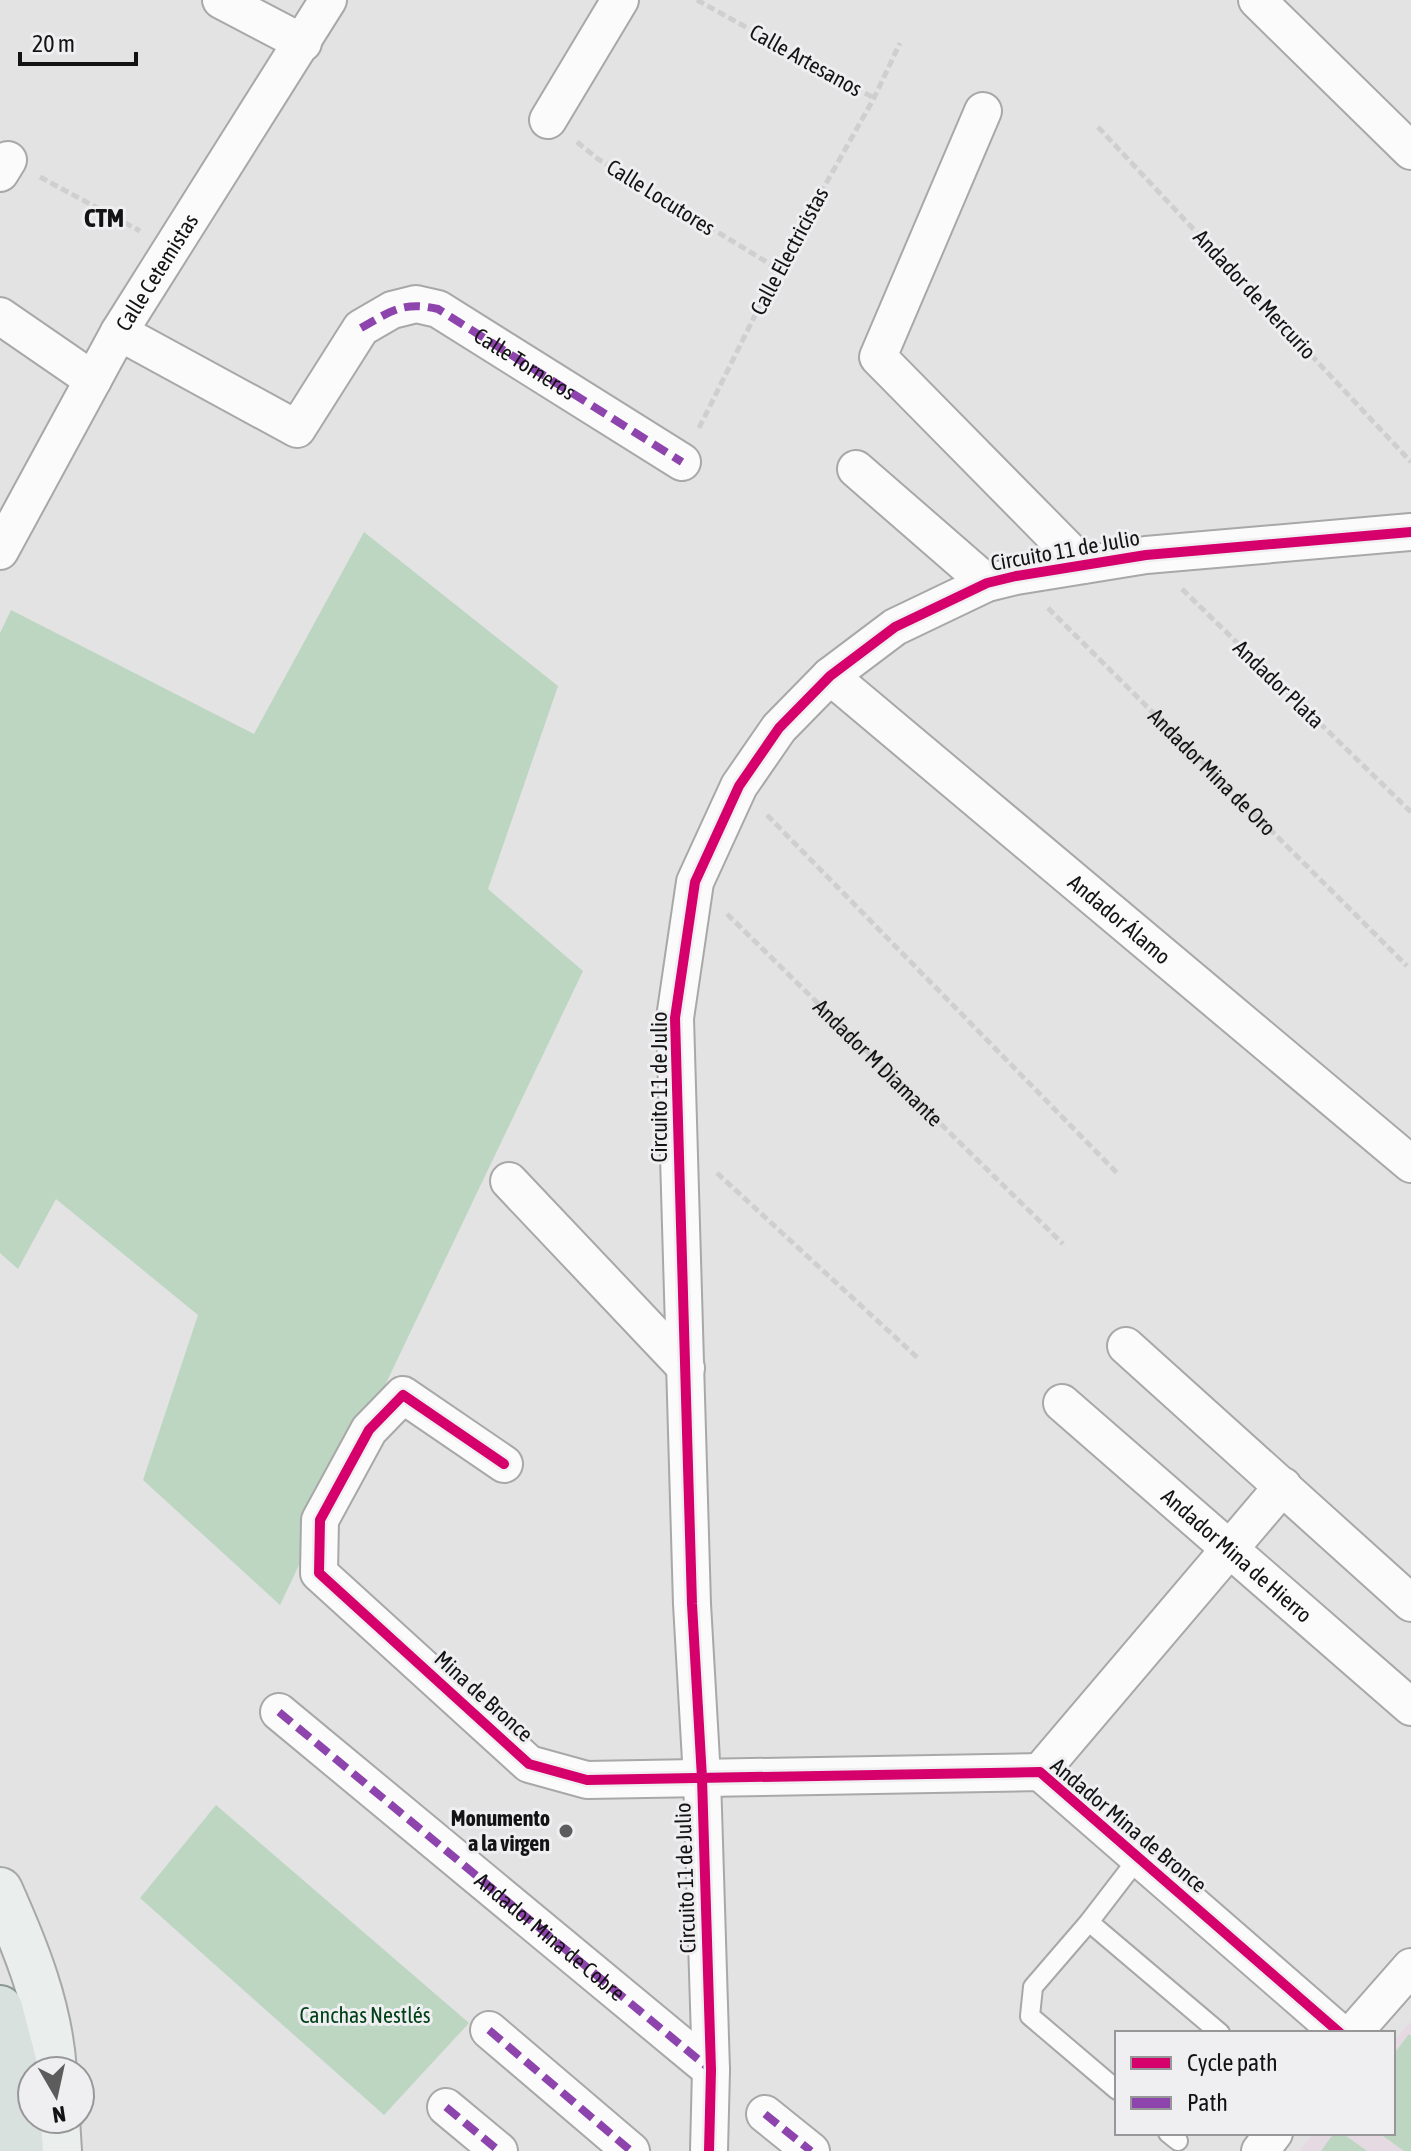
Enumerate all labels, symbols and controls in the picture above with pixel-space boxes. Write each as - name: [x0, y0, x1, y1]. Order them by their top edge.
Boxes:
- scale bar: [20, 16, 136, 66]
- street label: Calle Artesanos: [745, 18, 867, 102]
- text: 20 m: [32, 30, 75, 57]
- street label: Calle Locutores: [602, 153, 720, 241]
- street label: Calle Electricistas: [744, 183, 834, 319]
- district label: CTM: [84, 203, 124, 233]
- street label: Calle Cetemistas: [110, 208, 203, 336]
- street label: Andador de Mercurio: [1188, 224, 1322, 364]
- street label: Calle Torneros: [469, 322, 581, 405]
- street label: Circuito 11 de Julio: [988, 524, 1142, 576]
- street label: Andador Plata: [1228, 634, 1330, 734]
- street label: Andador Mina de Oro: [1143, 703, 1281, 841]
- street label: Andador Álamo: [1063, 869, 1176, 969]
- street label: Andador M Diamante: [808, 993, 948, 1132]
- street label: Circuito 11 de Julio: [646, 1012, 672, 1162]
- street label: Andador Mina de Hierro: [1156, 1483, 1317, 1628]
- street label: Mina de Bronce: [430, 1645, 538, 1747]
- street label: Andador Mina de Bronce: [1046, 1752, 1212, 1898]
- street label: Circuito 11 de Julio: [669, 1802, 701, 1954]
- place label: Monumento a la virgen: [451, 1805, 550, 1856]
- marker: Monumento a la virgen: [557, 1822, 575, 1840]
- street label: Andador Mina de Cobre: [470, 1867, 630, 2006]
- park label: Canchas Nestlés: [299, 2002, 431, 2028]
- legend: [1115, 2031, 1395, 2135]
- text: Cycle path: [1187, 2049, 1278, 2076]
- north arrow: [16, 2055, 96, 2135]
- text: Path: [1187, 2089, 1228, 2116]
- text: N: [51, 2101, 68, 2129]

